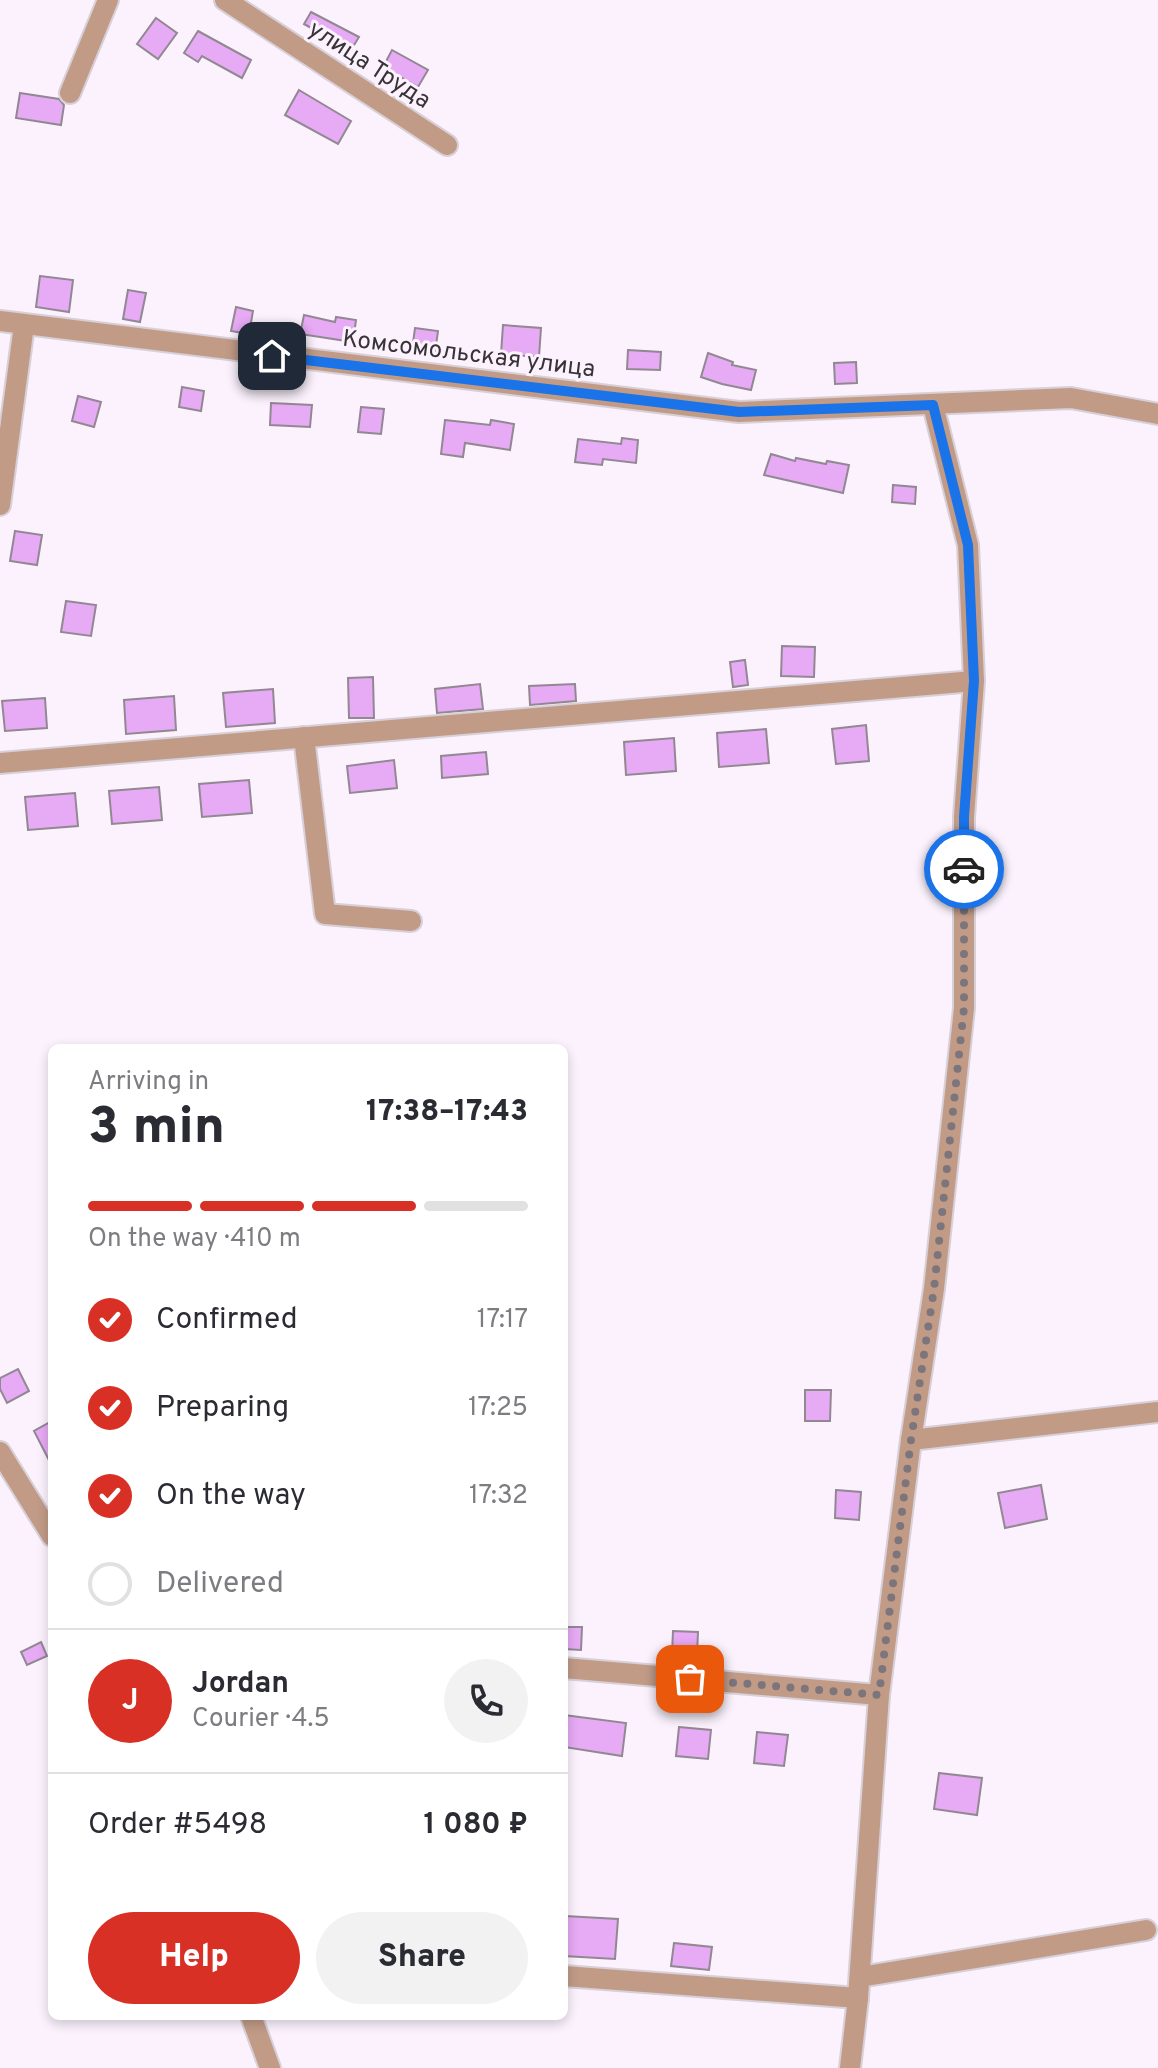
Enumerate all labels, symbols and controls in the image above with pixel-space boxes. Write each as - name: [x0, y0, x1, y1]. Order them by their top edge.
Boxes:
- street label: улица Труда: [302, 15, 436, 116]
- pin: [238, 322, 306, 390]
- street label: Комсомольская улица: [341, 325, 597, 385]
- icon: home: [250, 334, 294, 378]
- courier: [924, 829, 1004, 909]
- icon: car: [942, 847, 986, 891]
- text: Arriving in: [88, 1066, 209, 1099]
- text: 17:38–17:43: [366, 1094, 528, 1131]
- text: 3 min: [88, 1096, 225, 1162]
- text: On the way · 410 m: [88, 1223, 301, 1256]
- icon: check: [88, 1298, 132, 1342]
- text: Confirmed: [156, 1302, 298, 1339]
- text: 17:17: [477, 1304, 528, 1337]
- icon: check: [88, 1386, 132, 1430]
- text: Preparing: [156, 1390, 289, 1427]
- text: 17:25: [468, 1392, 528, 1425]
- icon: check: [88, 1474, 132, 1518]
- text: On the way: [156, 1478, 306, 1515]
- text: 17:32: [469, 1480, 528, 1513]
- text: Delivered: [156, 1566, 284, 1603]
- pin: [656, 1645, 724, 1713]
- icon: bag: [668, 1657, 712, 1701]
- button: phone: [444, 1659, 528, 1743]
- text: Jordan: [192, 1666, 289, 1703]
- text: J: [122, 1683, 138, 1720]
- text: Courier · 4.5: [192, 1703, 330, 1736]
- text: Order #5498: [88, 1807, 267, 1844]
- text: 1 080 ₽: [423, 1807, 528, 1844]
- button: Help: [88, 1912, 300, 2004]
- button: Share: [316, 1912, 528, 2004]

